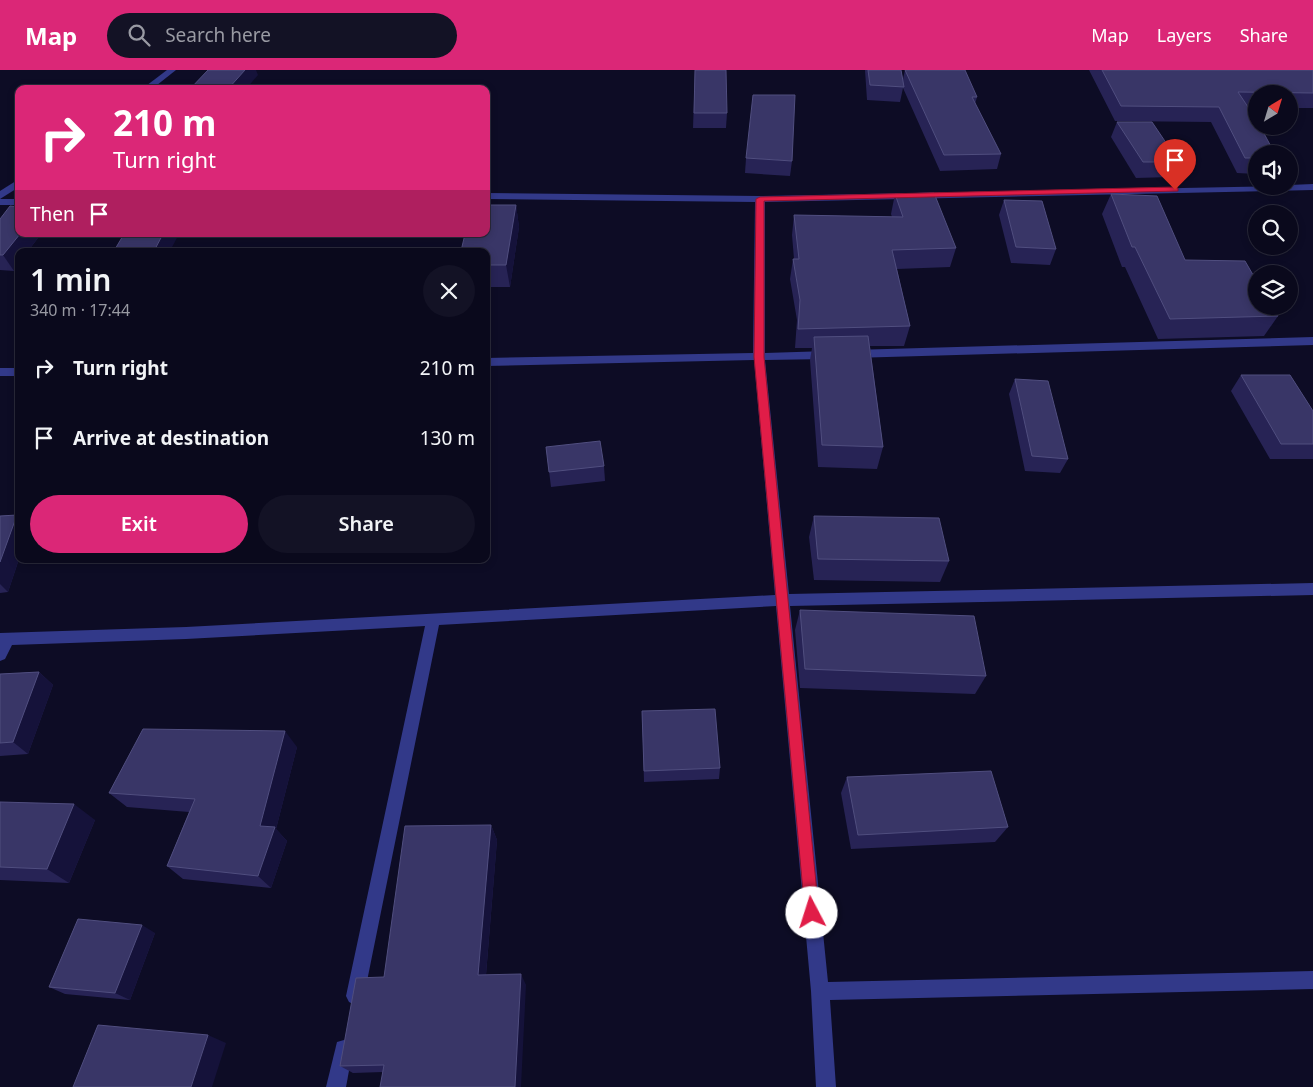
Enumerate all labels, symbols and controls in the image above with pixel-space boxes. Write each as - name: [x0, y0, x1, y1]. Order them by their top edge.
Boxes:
- search box: [107, 13, 457, 58]
- text: Map: [25, 19, 77, 52]
- icon: search: [125, 21, 153, 49]
- text: Search here: [165, 22, 271, 48]
- text: Map: [1091, 23, 1129, 47]
- text: Layers: [1157, 23, 1212, 47]
- text: Share: [1240, 23, 1288, 47]
- north arrow: [1248, 85, 1298, 135]
- map controls: [1248, 85, 1298, 315]
- text: 210 m: [113, 99, 216, 146]
- icon: right: [30, 105, 95, 170]
- pin: [1154, 139, 1196, 190]
- text: Turn right: [113, 144, 216, 174]
- button: sound: [1248, 145, 1298, 195]
- icon: arrive: [1161, 146, 1189, 174]
- icon: arrive: [85, 200, 113, 228]
- text: Then: [30, 201, 75, 227]
- button: search: [1248, 205, 1298, 255]
- text: 1 min: [30, 259, 111, 300]
- button: close: [423, 265, 475, 317]
- button: layers: [1248, 265, 1298, 315]
- text: 340 m · 17:44: [30, 299, 130, 321]
- icon: right: [30, 354, 58, 382]
- text: Turn right: [73, 355, 168, 381]
- text: 210 m: [420, 355, 475, 381]
- icon: arrive: [30, 424, 58, 452]
- text: Arrive at destination: [73, 425, 269, 451]
- text: 130 m: [420, 425, 475, 451]
- button: Exit: [30, 495, 248, 553]
- button: Share: [258, 495, 475, 553]
- position arrow: [785, 886, 837, 938]

